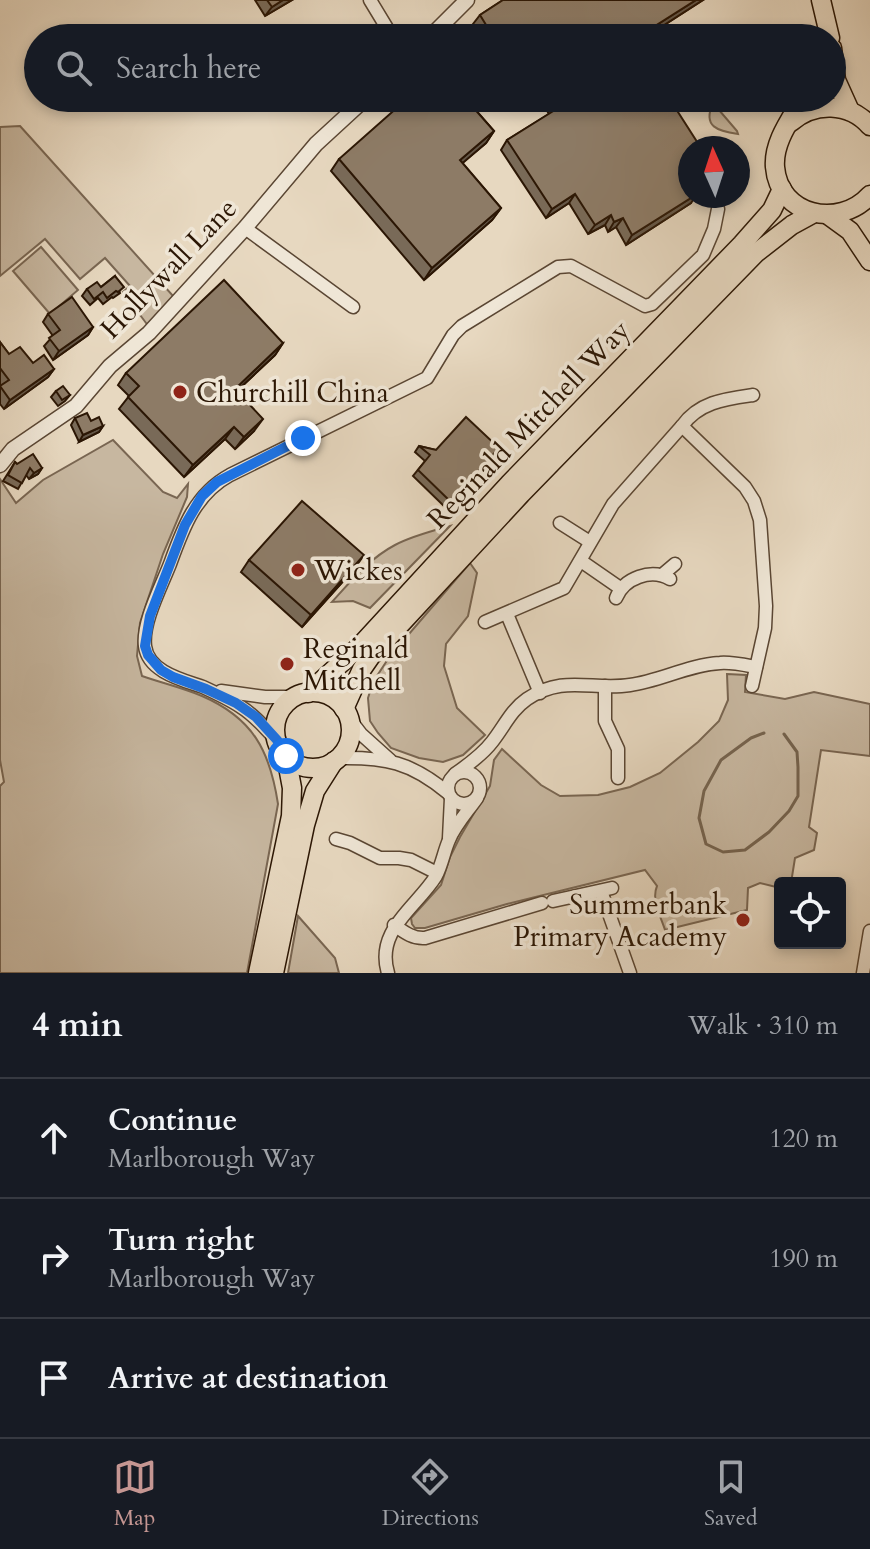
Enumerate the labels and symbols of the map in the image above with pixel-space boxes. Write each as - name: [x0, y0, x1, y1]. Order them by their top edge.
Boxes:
- north arrow: [678, 136, 750, 208]
- street label: Hollywall Lane: [92, 190, 245, 347]
- street label: Reginald Mitchell Way: [419, 312, 639, 537]
- place label: Churchill China: [196, 374, 389, 412]
- marker: Churchill China: [171, 383, 189, 401]
- route end: [285, 420, 321, 456]
- place label: Wickes: [313, 552, 403, 590]
- marker: Wickes: [289, 561, 307, 579]
- place label: Reginald Mitchell: [303, 630, 409, 700]
- marker: Reginald Mitchell: [278, 655, 296, 673]
- route start: [268, 738, 304, 774]
- place label: Summerbank Primary Academy: [513, 886, 727, 956]
- marker: Summerbank Primary Academy: [734, 911, 752, 929]

